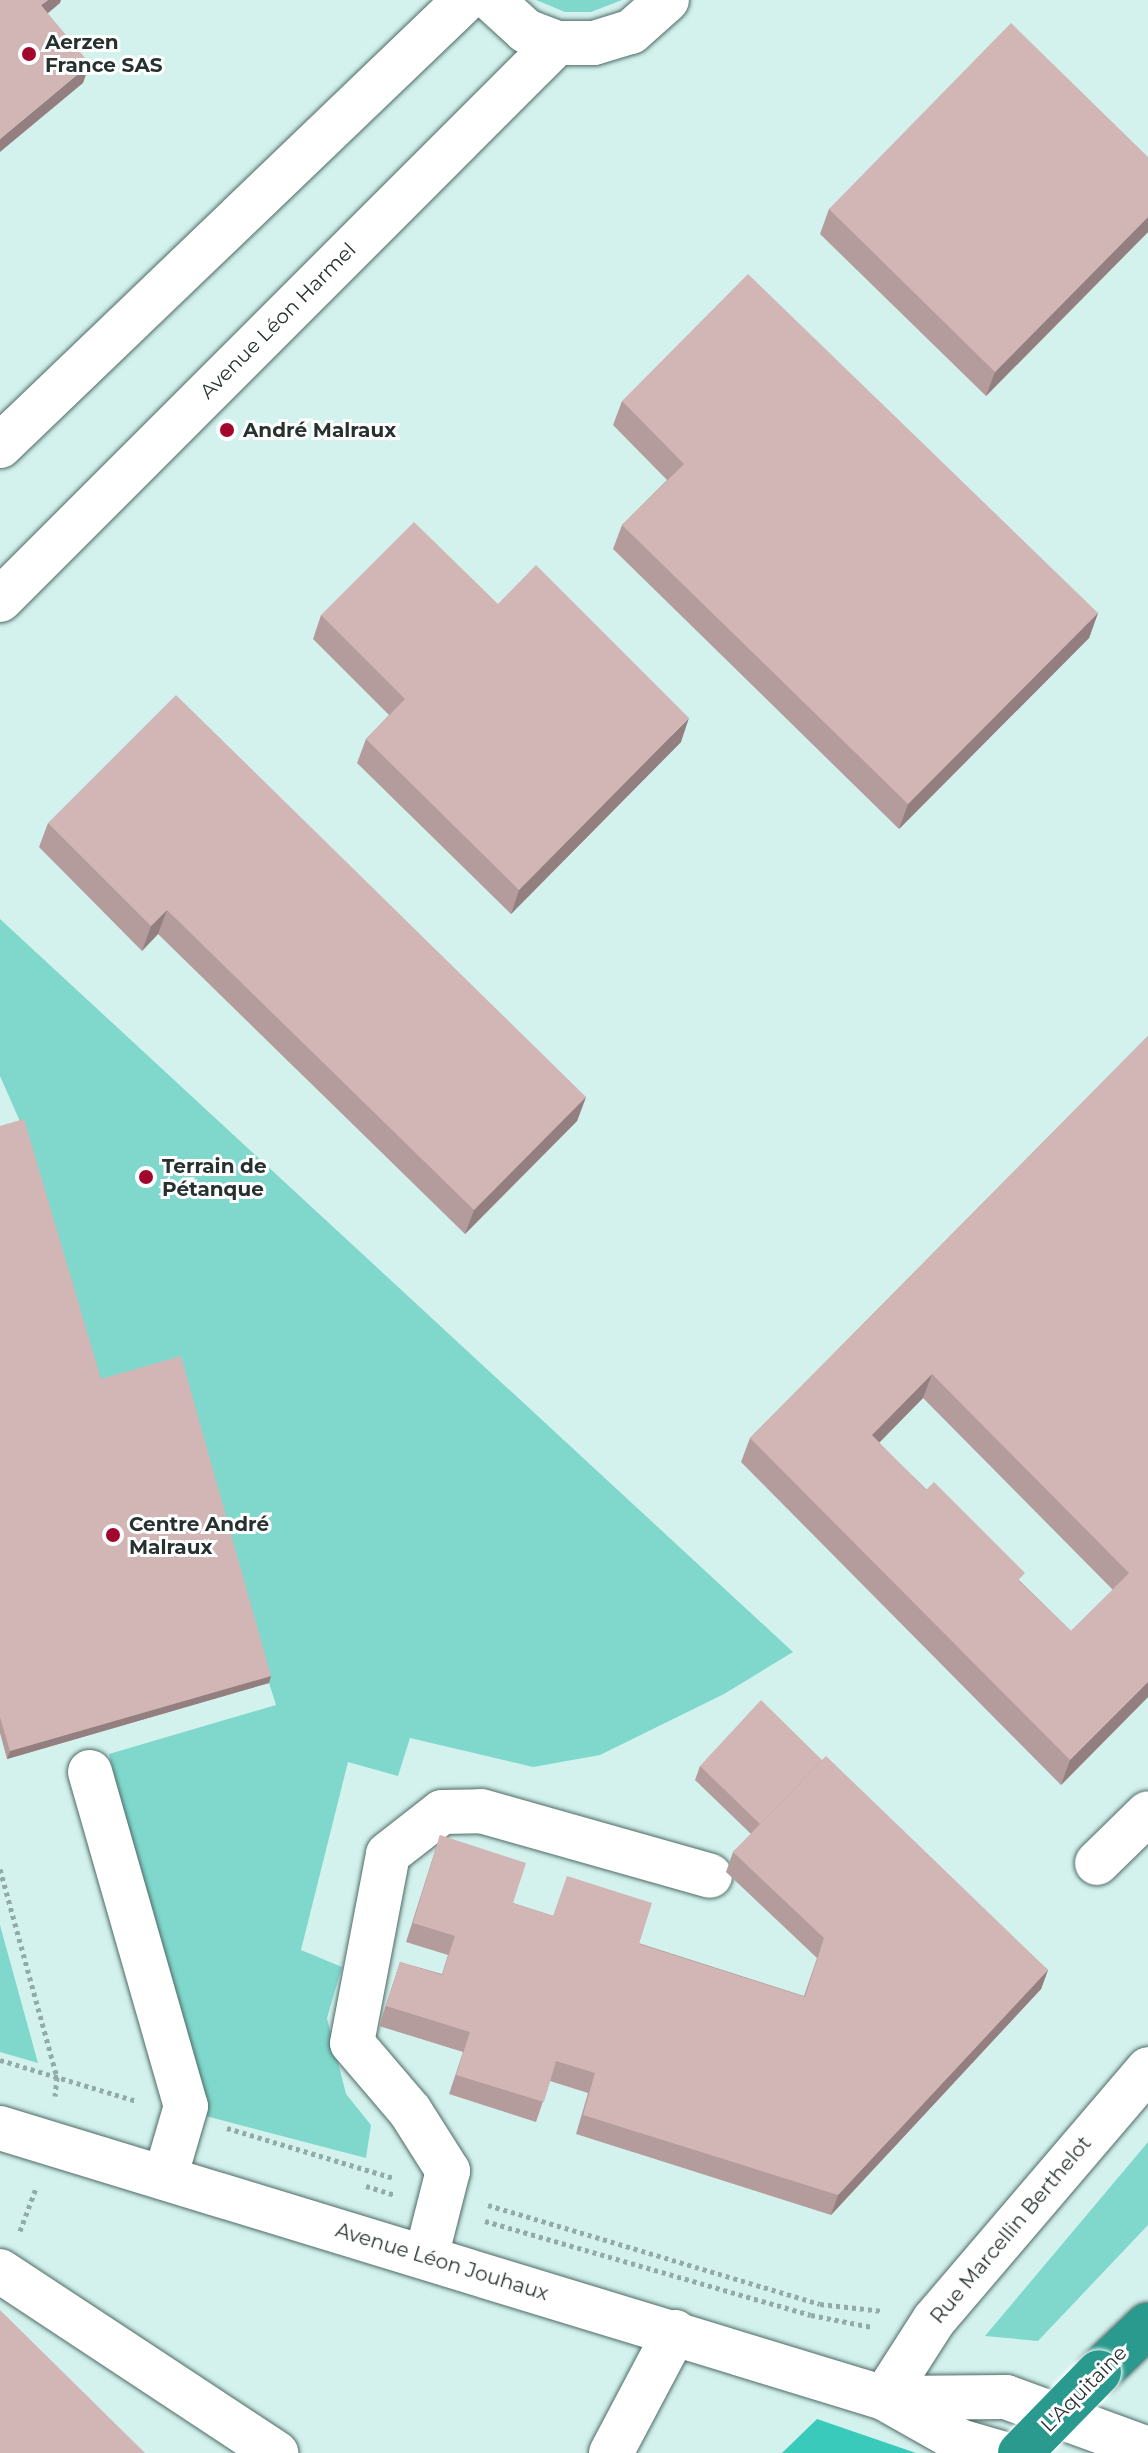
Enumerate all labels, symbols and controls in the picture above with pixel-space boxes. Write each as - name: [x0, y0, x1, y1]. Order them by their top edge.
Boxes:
- place label: Aerzen France SAS: [45, 30, 162, 77]
- marker: Aerzen France SAS: [20, 45, 38, 63]
- street label: Avenue Léon Harmel: [195, 238, 361, 404]
- place label: André Malraux: [243, 418, 396, 442]
- marker: André Malraux: [218, 421, 236, 439]
- place label: Terrain de Pétanque: [162, 1154, 267, 1201]
- marker: Terrain de Pétanque: [137, 1168, 155, 1186]
- place label: Centre André Malraux: [129, 1512, 269, 1559]
- marker: Centre André Malraux: [104, 1526, 122, 1544]
- street label: Rue Marcellin Berthelot: [926, 2131, 1096, 2329]
- street label: Avenue Léon Jouhaux: [333, 2218, 551, 2306]
- street label: L'Aquitaine: [1036, 2341, 1132, 2437]

